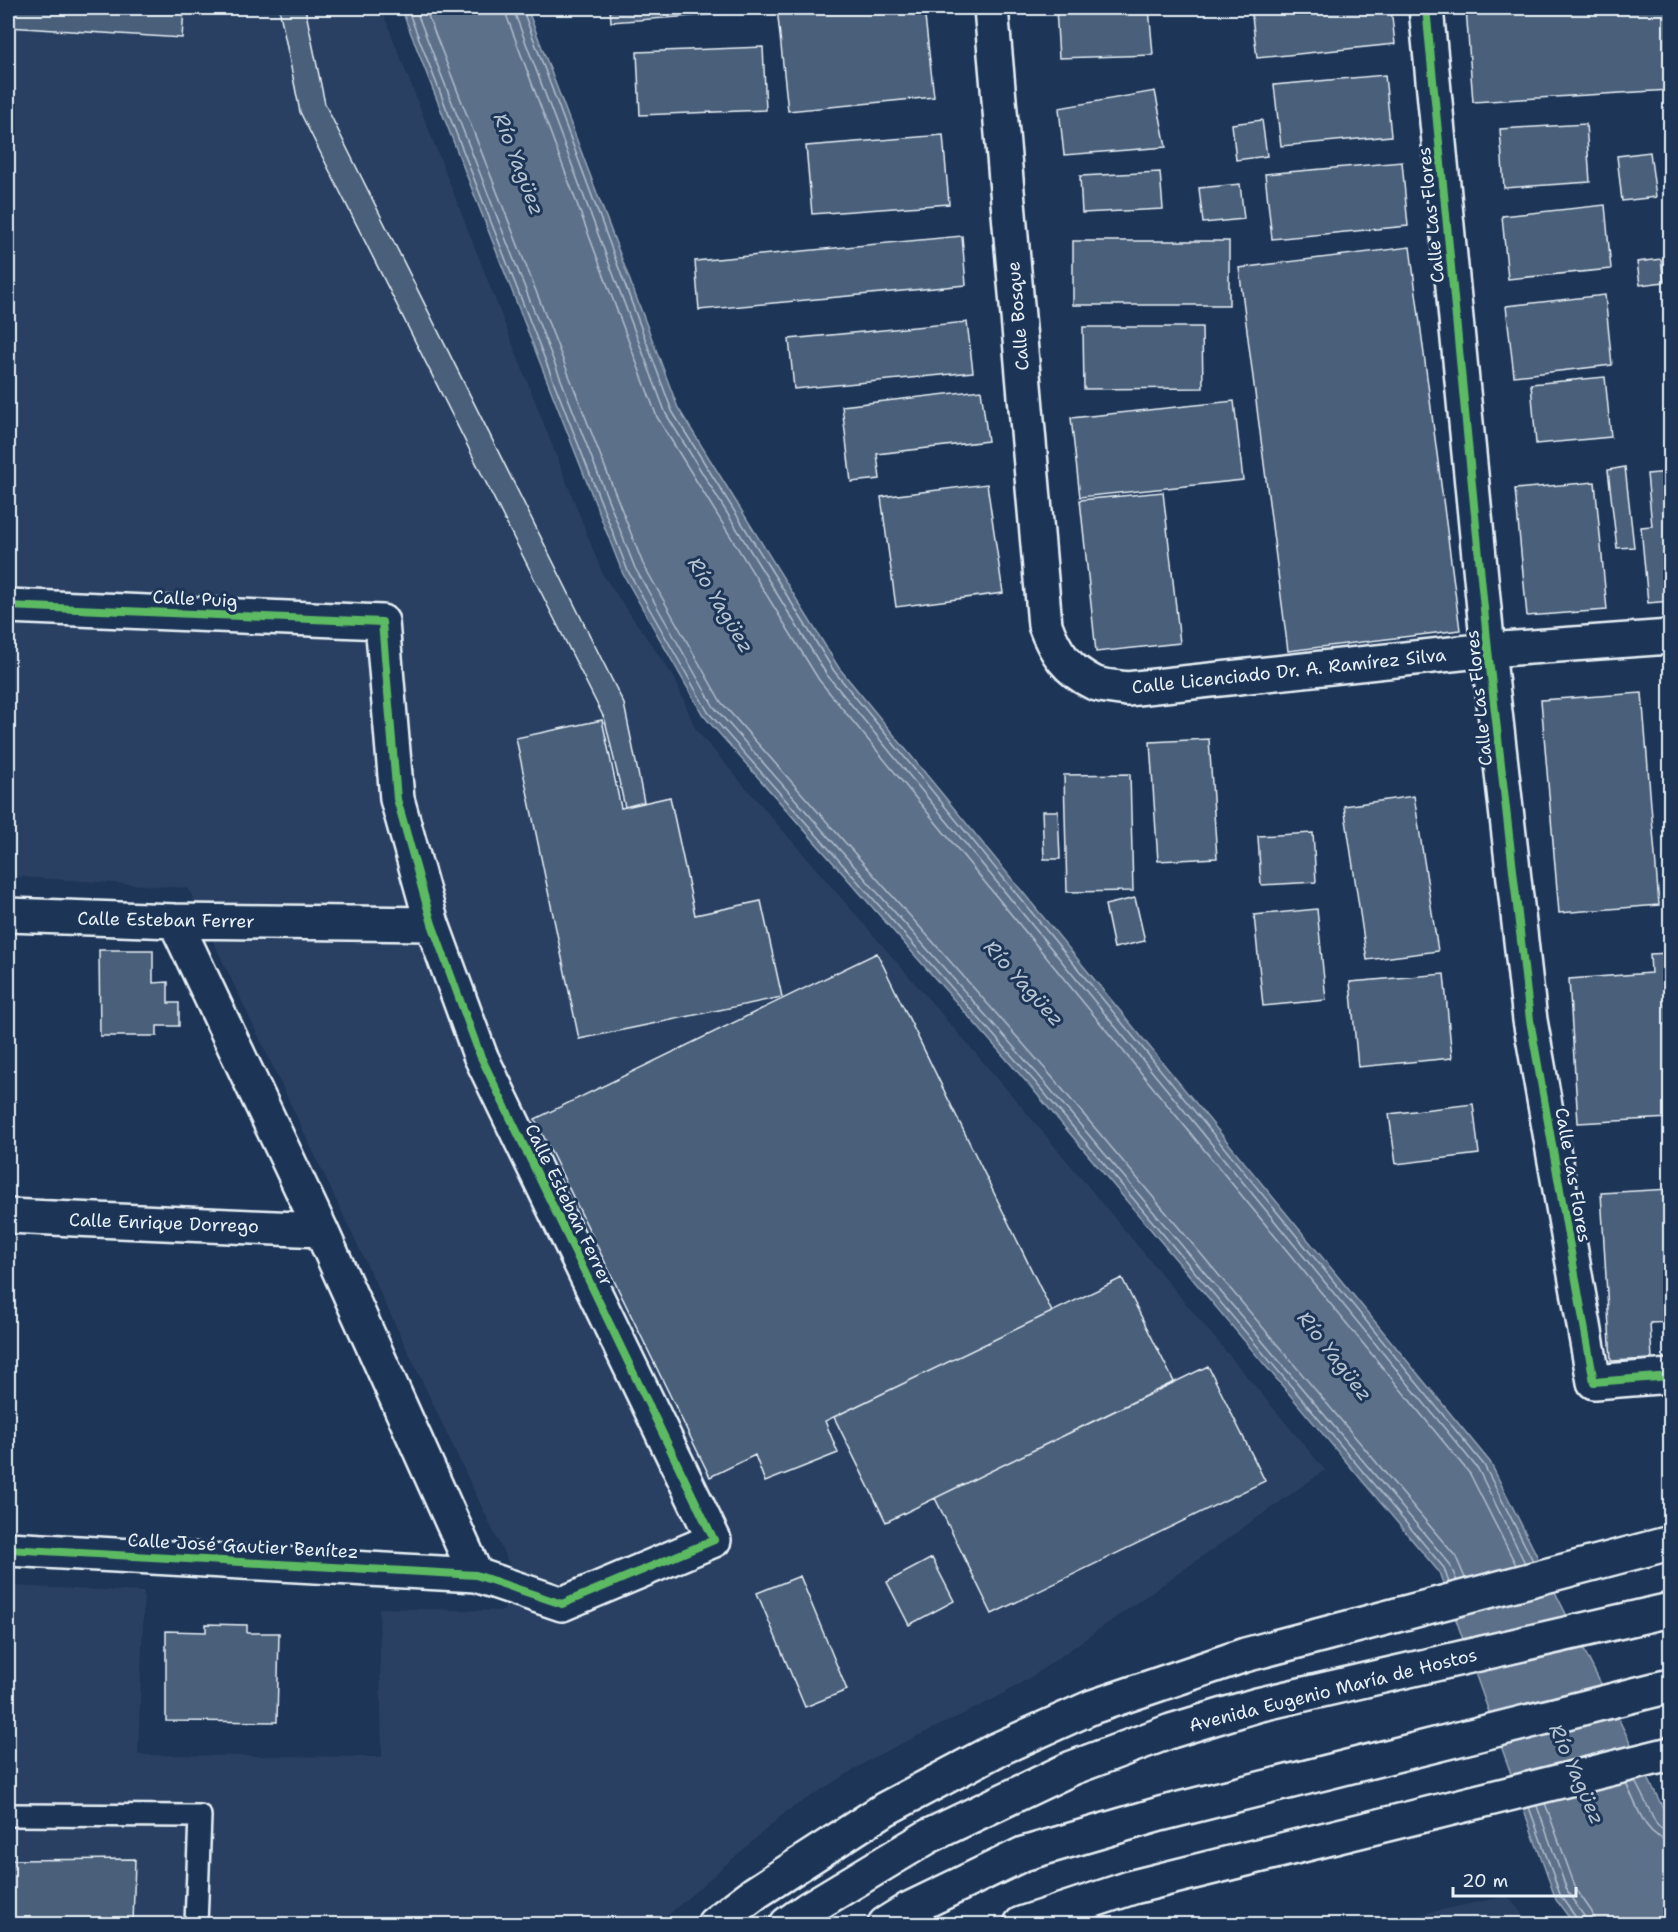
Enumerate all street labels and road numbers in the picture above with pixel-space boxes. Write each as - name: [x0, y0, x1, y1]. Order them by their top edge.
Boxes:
- street label: Calle Las Flores: [1412, 146, 1450, 284]
- street label: Calle Bosque: [1001, 260, 1035, 372]
- street label: Calle Puig: [152, 585, 238, 613]
- street label: Calle Las Flores: [1460, 629, 1498, 767]
- street label: Calle Licenciado Dr. A. Ramírez Silva: [1131, 643, 1447, 699]
- street label: Calle Esteban Ferrer: [77, 906, 255, 934]
- street label: Calle Las Flores: [1549, 1106, 1597, 1244]
- street label: Calle Esteban Ferrer: [519, 1120, 619, 1290]
- street label: Calle Enrique Dorrego: [69, 1208, 259, 1238]
- street label: Calle José Gautier Benítez: [127, 1528, 359, 1564]
- street label: Avenida Eugenio María de Hostos: [1186, 1643, 1480, 1737]

